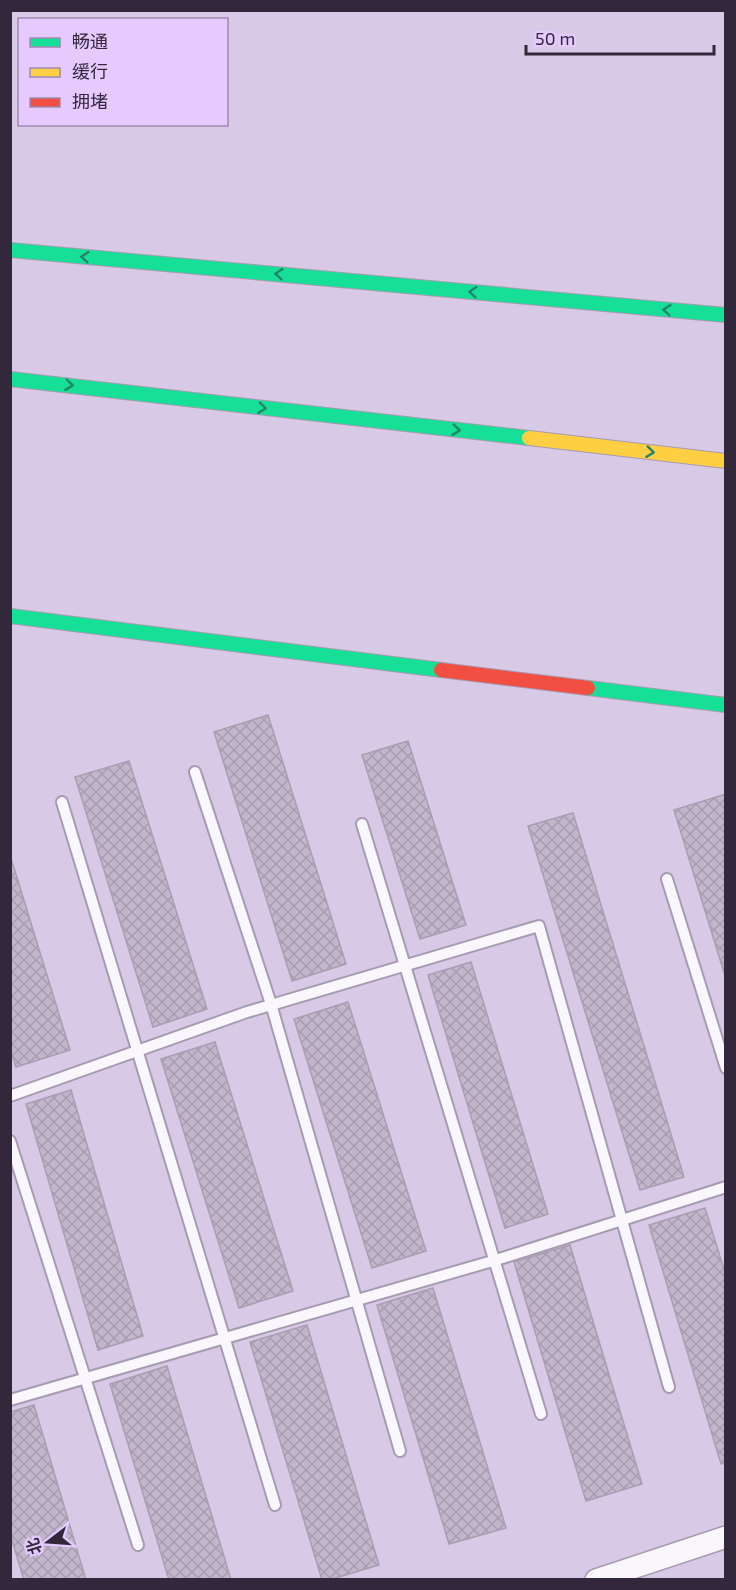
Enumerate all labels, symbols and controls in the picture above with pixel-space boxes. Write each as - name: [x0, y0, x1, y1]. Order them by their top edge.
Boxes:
- legend: [18, 18, 228, 126]
- scale bar: [526, 18, 714, 56]
- text: 50 m: [535, 27, 575, 49]
- text: 畅通: [72, 30, 108, 52]
- text: 缓行: [72, 60, 108, 82]
- text: 拥堵: [72, 90, 108, 112]
- one-way arrow: [80, 250, 89, 263]
- one-way arrow: [274, 268, 283, 281]
- one-way arrow: [469, 286, 478, 299]
- one-way arrow: [663, 304, 672, 317]
- one-way arrow: [64, 379, 73, 391]
- one-way arrow: [258, 401, 267, 414]
- one-way arrow: [451, 423, 461, 436]
- one-way arrow: [645, 446, 654, 458]
- north arrow: [18, 1512, 78, 1572]
- text: 北: [22, 1536, 45, 1557]

